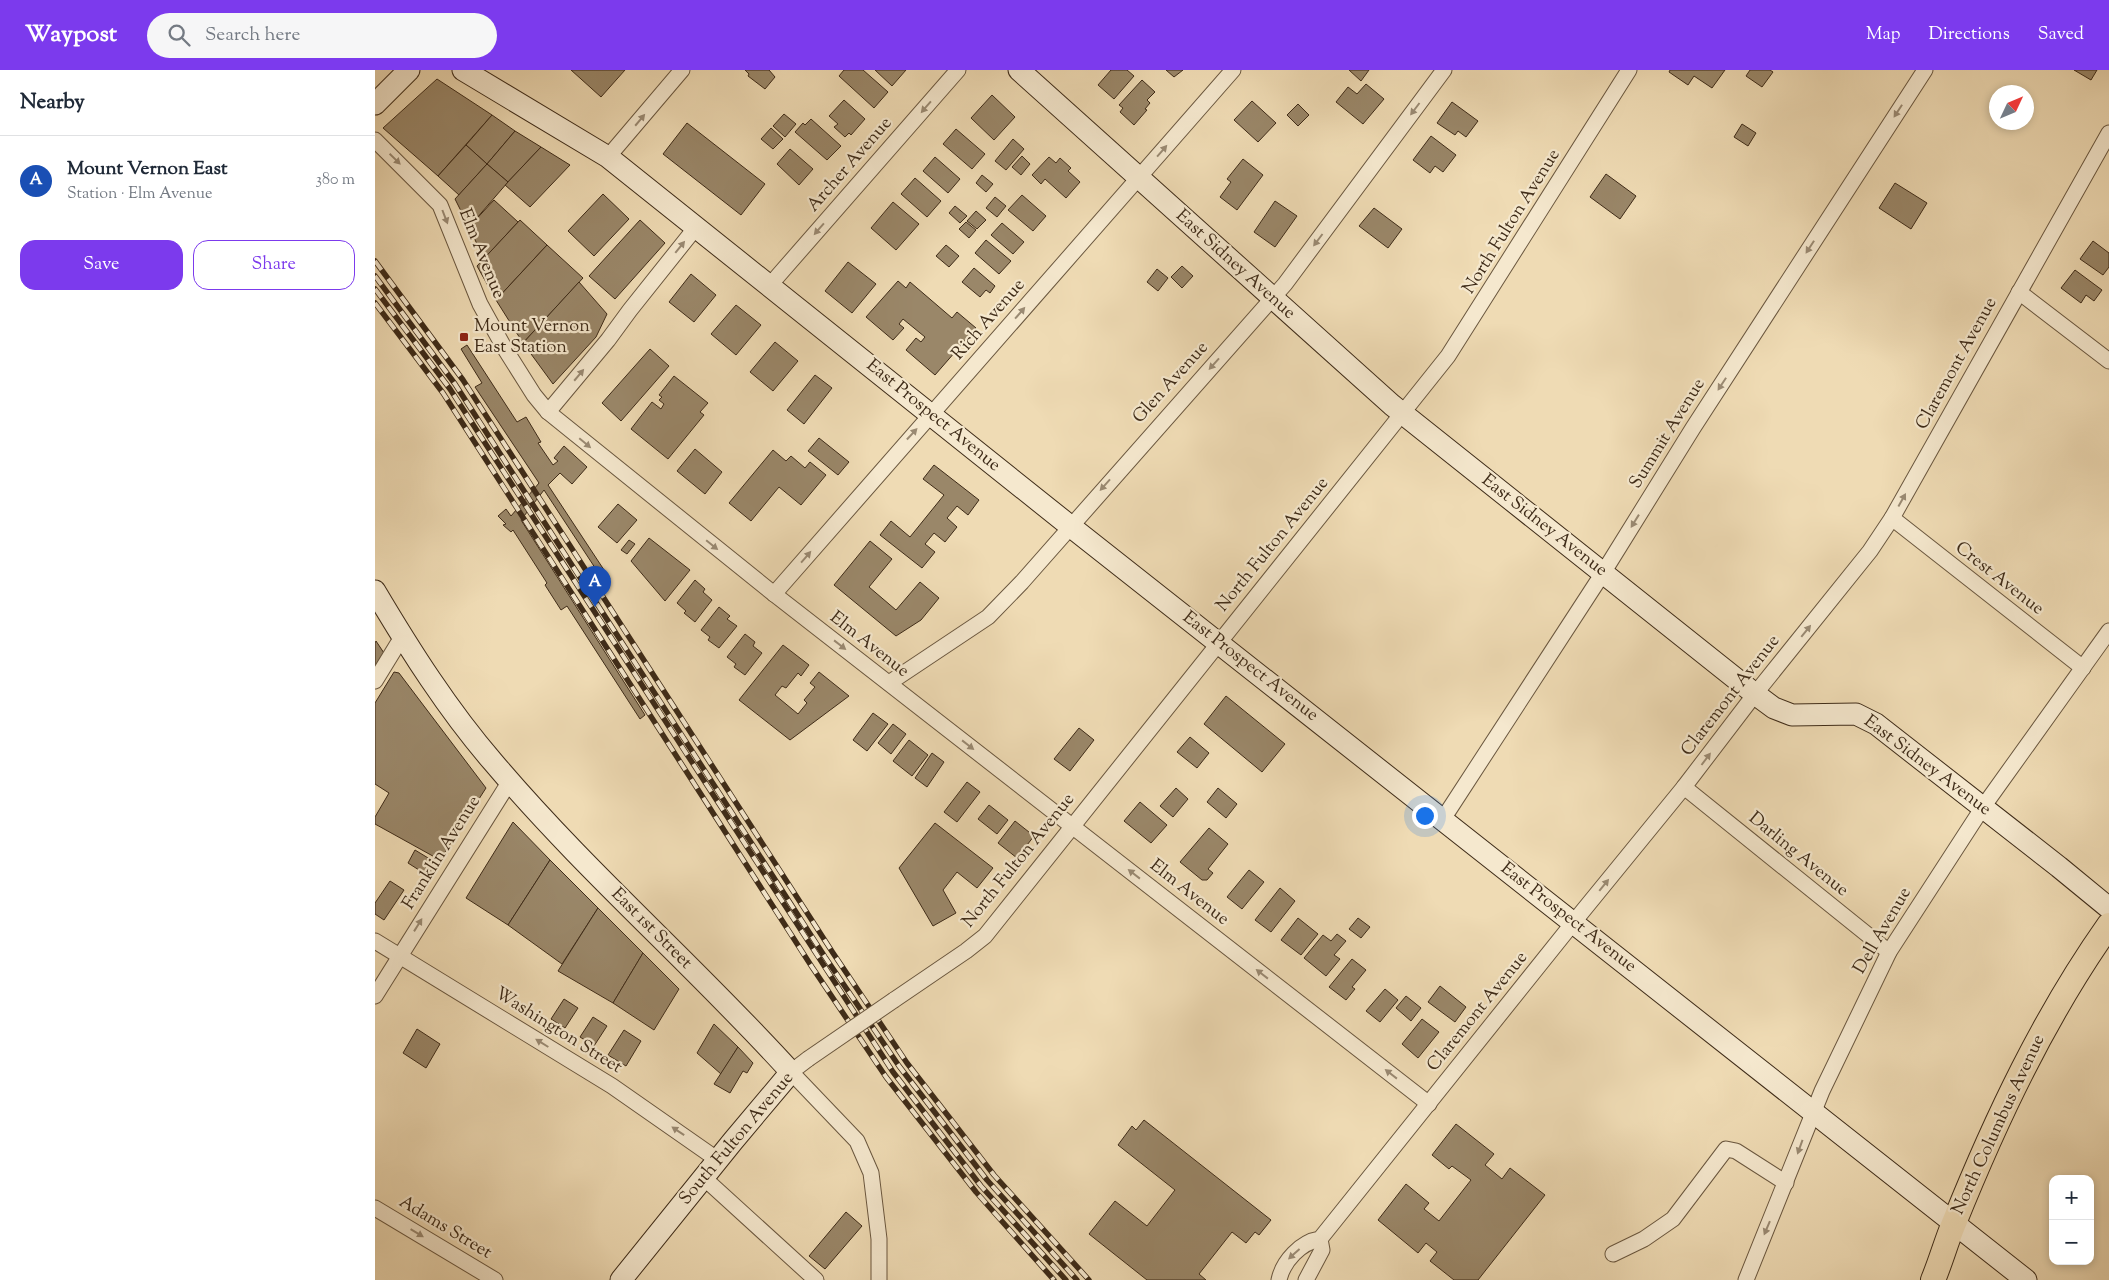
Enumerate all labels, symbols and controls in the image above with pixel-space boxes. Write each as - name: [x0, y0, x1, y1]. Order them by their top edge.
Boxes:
- search box: [147, 13, 497, 58]
- text: Waypost: [25, 18, 117, 52]
- icon: search: [165, 21, 193, 49]
- text: Search here: [205, 22, 300, 49]
- text: Map: [1866, 22, 1901, 48]
- text: Directions: [1929, 22, 2010, 48]
- text: Saved: [2038, 22, 2084, 48]
- north arrow: [1989, 85, 2034, 130]
- text: Nearby: [20, 88, 85, 118]
- one-way arrow: [921, 100, 932, 113]
- one-way arrow: [1409, 102, 1420, 115]
- one-way arrow: [1893, 104, 1903, 117]
- street label: Archer Avenue: [801, 112, 899, 218]
- one-way arrow: [634, 114, 646, 126]
- one-way arrow: [1156, 144, 1167, 157]
- street label: North Fulton Avenue: [1457, 144, 1567, 300]
- one-way arrow: [389, 153, 401, 165]
- text: Mount Vernon East: [67, 156, 227, 183]
- text: A: [30, 169, 43, 192]
- text: 380 m: [315, 169, 355, 192]
- text: Station · Elm Avenue: [67, 183, 212, 206]
- street label: East Sidney Avenue: [1169, 204, 1301, 326]
- street label: Elm Avenue: [451, 205, 511, 303]
- one-way arrow: [442, 210, 449, 225]
- one-way arrow: [813, 222, 825, 234]
- one-way arrow: [1313, 233, 1323, 247]
- button: Save: [20, 240, 183, 290]
- button: Share: [193, 240, 355, 290]
- one-way arrow: [1805, 240, 1814, 254]
- one-way arrow: [674, 241, 685, 254]
- street label: Rich Avenue: [946, 274, 1032, 366]
- street label: Claremont Avenue: [1910, 293, 2004, 435]
- one-way arrow: [1014, 307, 1026, 319]
- place label: Mount Vernon East Station: [474, 314, 590, 361]
- marker: Mount Vernon East Station: [458, 331, 470, 343]
- street label: Glen Avenue: [1127, 336, 1215, 430]
- street label: East Prospect Avenue: [860, 354, 1006, 478]
- one-way arrow: [1208, 358, 1219, 371]
- one-way arrow: [573, 369, 585, 381]
- street label: Summit Avenue: [1624, 374, 1712, 494]
- one-way arrow: [1717, 377, 1727, 391]
- one-way arrow: [907, 428, 918, 441]
- one-way arrow: [579, 438, 592, 449]
- street label: East Sidney Avenue: [1475, 468, 1613, 584]
- street label: North Fulton Avenue: [1210, 472, 1336, 618]
- one-way arrow: [1100, 479, 1111, 492]
- one-way arrow: [1898, 493, 1907, 507]
- one-way arrow: [1631, 515, 1640, 528]
- street label: Crest Avenue: [1949, 536, 2049, 622]
- one-way arrow: [705, 539, 718, 550]
- one-way arrow: [800, 551, 811, 563]
- pin: A: [579, 566, 611, 607]
- street label: Elm Avenue: [824, 606, 914, 684]
- street label: East Prospect Avenue: [1176, 606, 1324, 728]
- one-way arrow: [1801, 624, 1812, 637]
- street label: Claremont Avenue: [1675, 630, 1787, 762]
- one-way arrow: [833, 640, 846, 651]
- street label: East Sidney Avenue: [1858, 709, 1996, 823]
- one-way arrow: [961, 740, 974, 751]
- one-way arrow: [1701, 753, 1712, 766]
- street label: North Fulton Avenue: [956, 788, 1082, 934]
- street label: Franklin Avenue: [397, 791, 487, 915]
- your location: [1412, 803, 1438, 829]
- street label: Darling Avenue: [1742, 806, 1854, 904]
- street label: Elm Avenue: [1144, 854, 1234, 932]
- street label: East Prospect Avenue: [1494, 857, 1642, 979]
- one-way arrow: [1128, 869, 1141, 880]
- one-way arrow: [1599, 879, 1610, 892]
- street label: East 1st Street: [604, 882, 698, 976]
- street label: Dell Avenue: [1848, 883, 1918, 979]
- one-way arrow: [414, 918, 423, 931]
- street label: Claremont Avenue: [1421, 946, 1535, 1078]
- one-way arrow: [1255, 969, 1269, 979]
- street label: Washington Street: [489, 981, 627, 1081]
- street label: North Columbus Avenue: [1946, 1031, 2052, 1219]
- one-way arrow: [535, 1039, 549, 1048]
- street label: South Fulton Avenue: [673, 1067, 801, 1211]
- one-way arrow: [1384, 1068, 1397, 1079]
- one-way arrow: [672, 1126, 685, 1136]
- one-way arrow: [1796, 1140, 1804, 1155]
- map controls: [2049, 1175, 2094, 1265]
- button: +: [2049, 1175, 2094, 1220]
- street label: Adams Street: [394, 1190, 496, 1266]
- button: −: [2049, 1220, 2094, 1265]
- one-way arrow: [1763, 1221, 1771, 1235]
- one-way arrow: [410, 1228, 423, 1237]
- one-way arrow: [1289, 1248, 1301, 1260]

